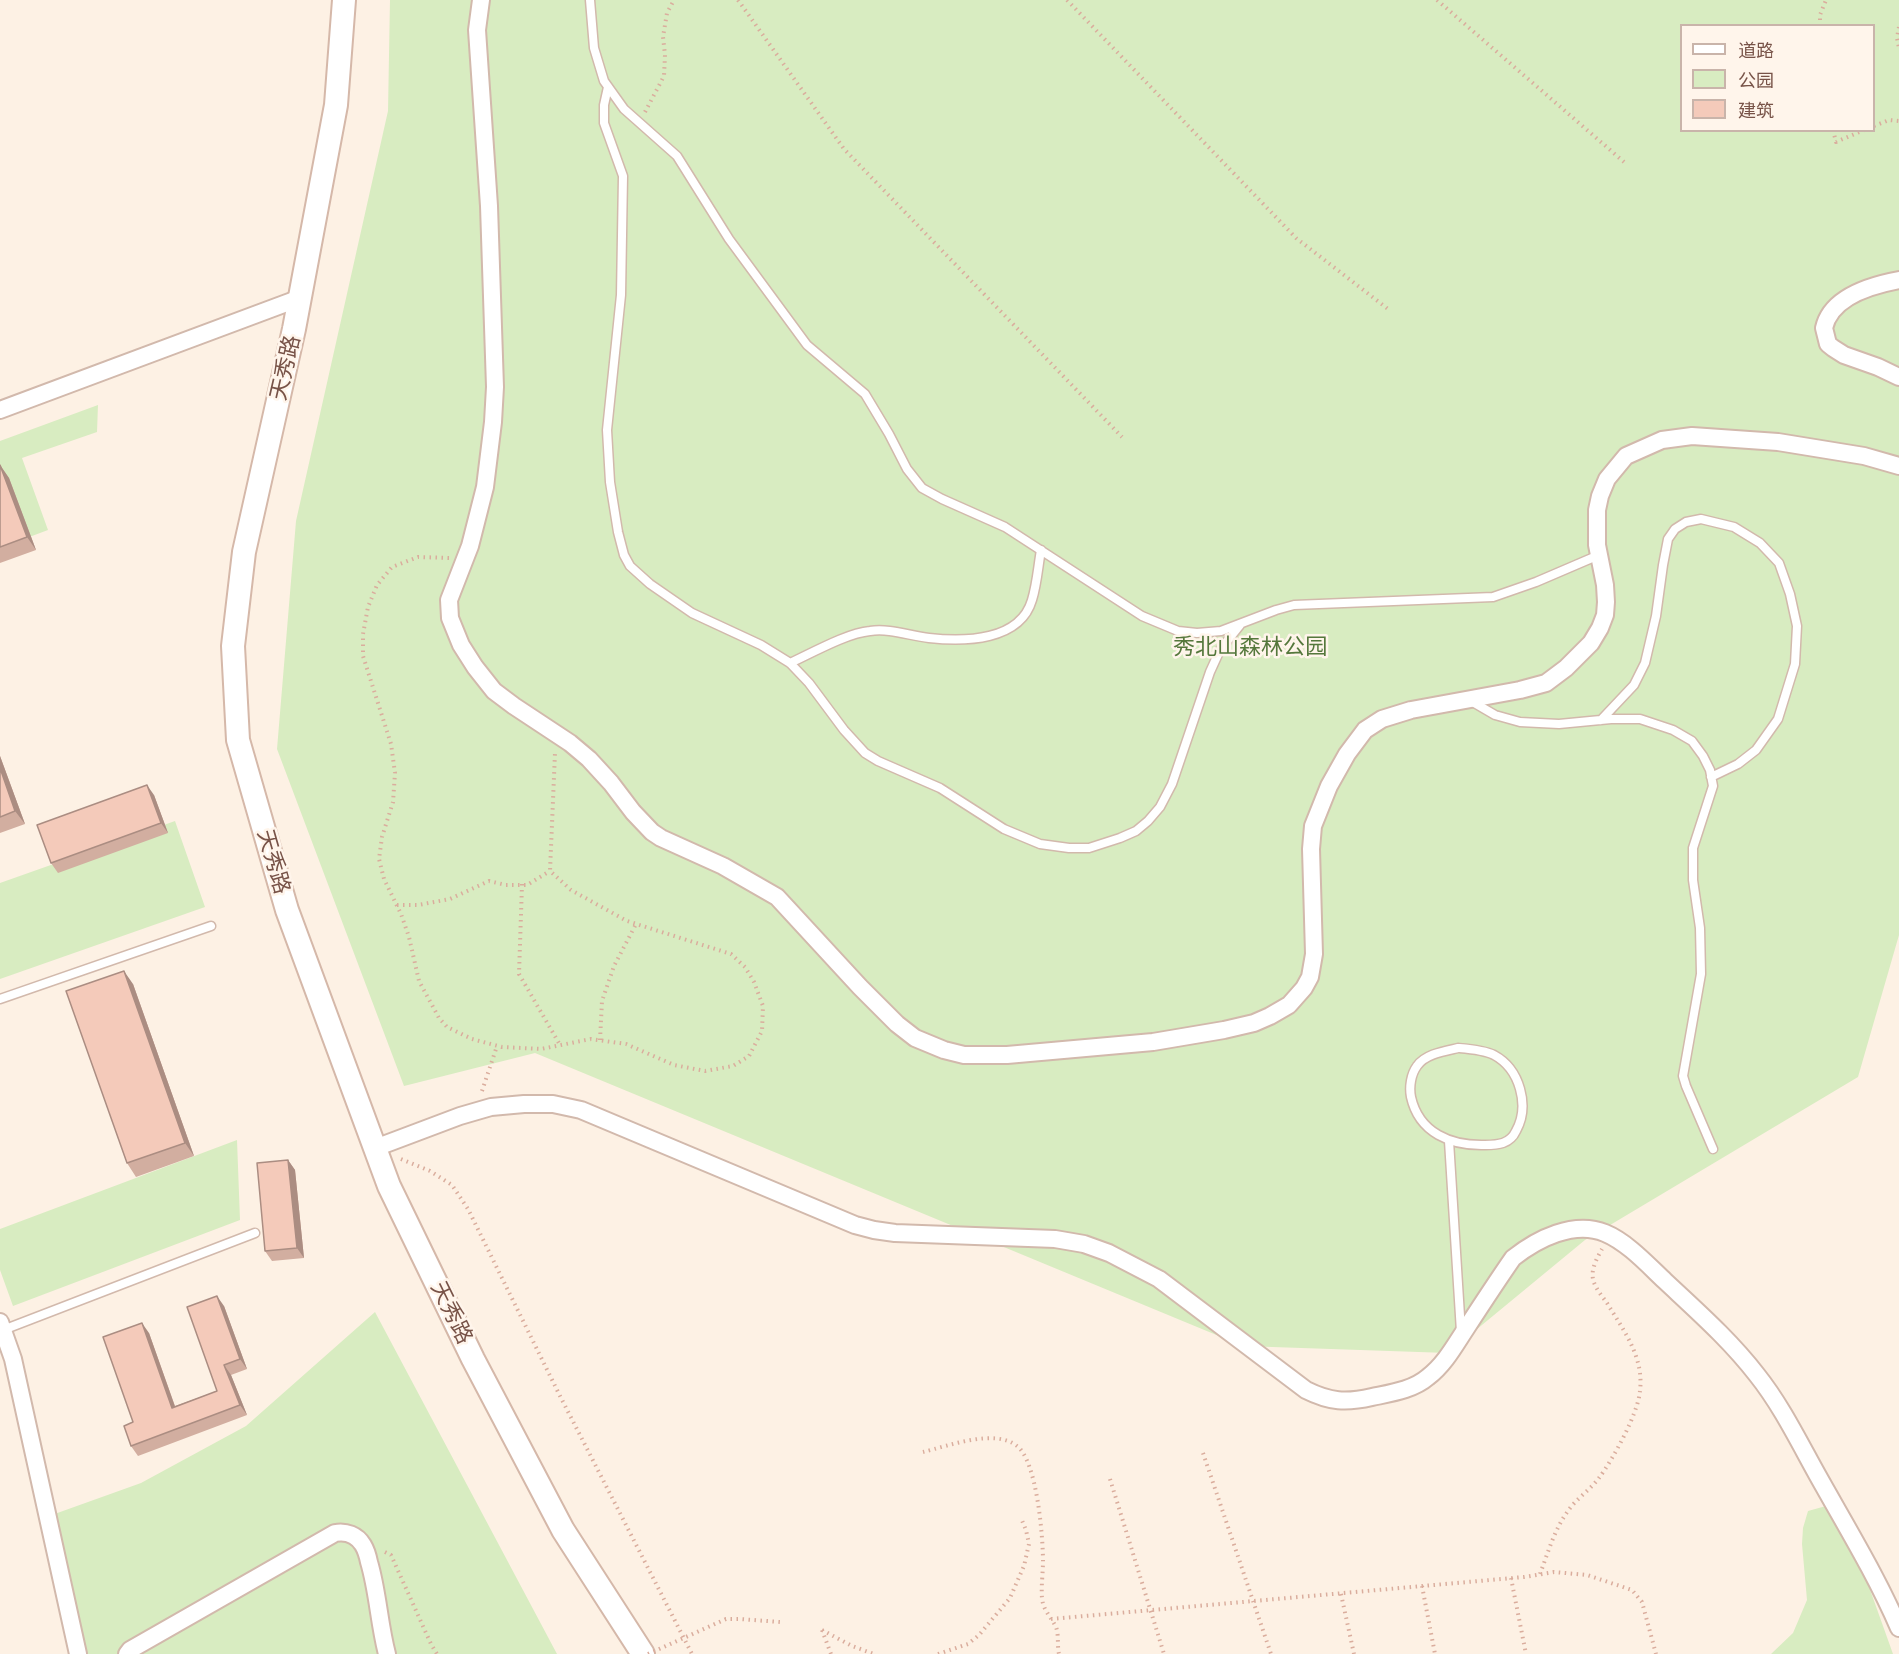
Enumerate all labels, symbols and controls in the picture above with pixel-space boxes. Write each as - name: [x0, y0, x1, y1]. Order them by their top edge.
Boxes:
- legend: [1680, 24, 1875, 132]
- text: 道路: [1738, 39, 1774, 62]
- text: 公园: [1738, 69, 1774, 92]
- text: 建筑: [1738, 99, 1774, 122]
- street label: 天秀路: [266, 333, 306, 403]
- park label: 秀北山森林公园: [1173, 635, 1327, 661]
- street label: 天秀路: [251, 827, 295, 897]
- street label: 天秀路: [425, 1278, 477, 1348]

